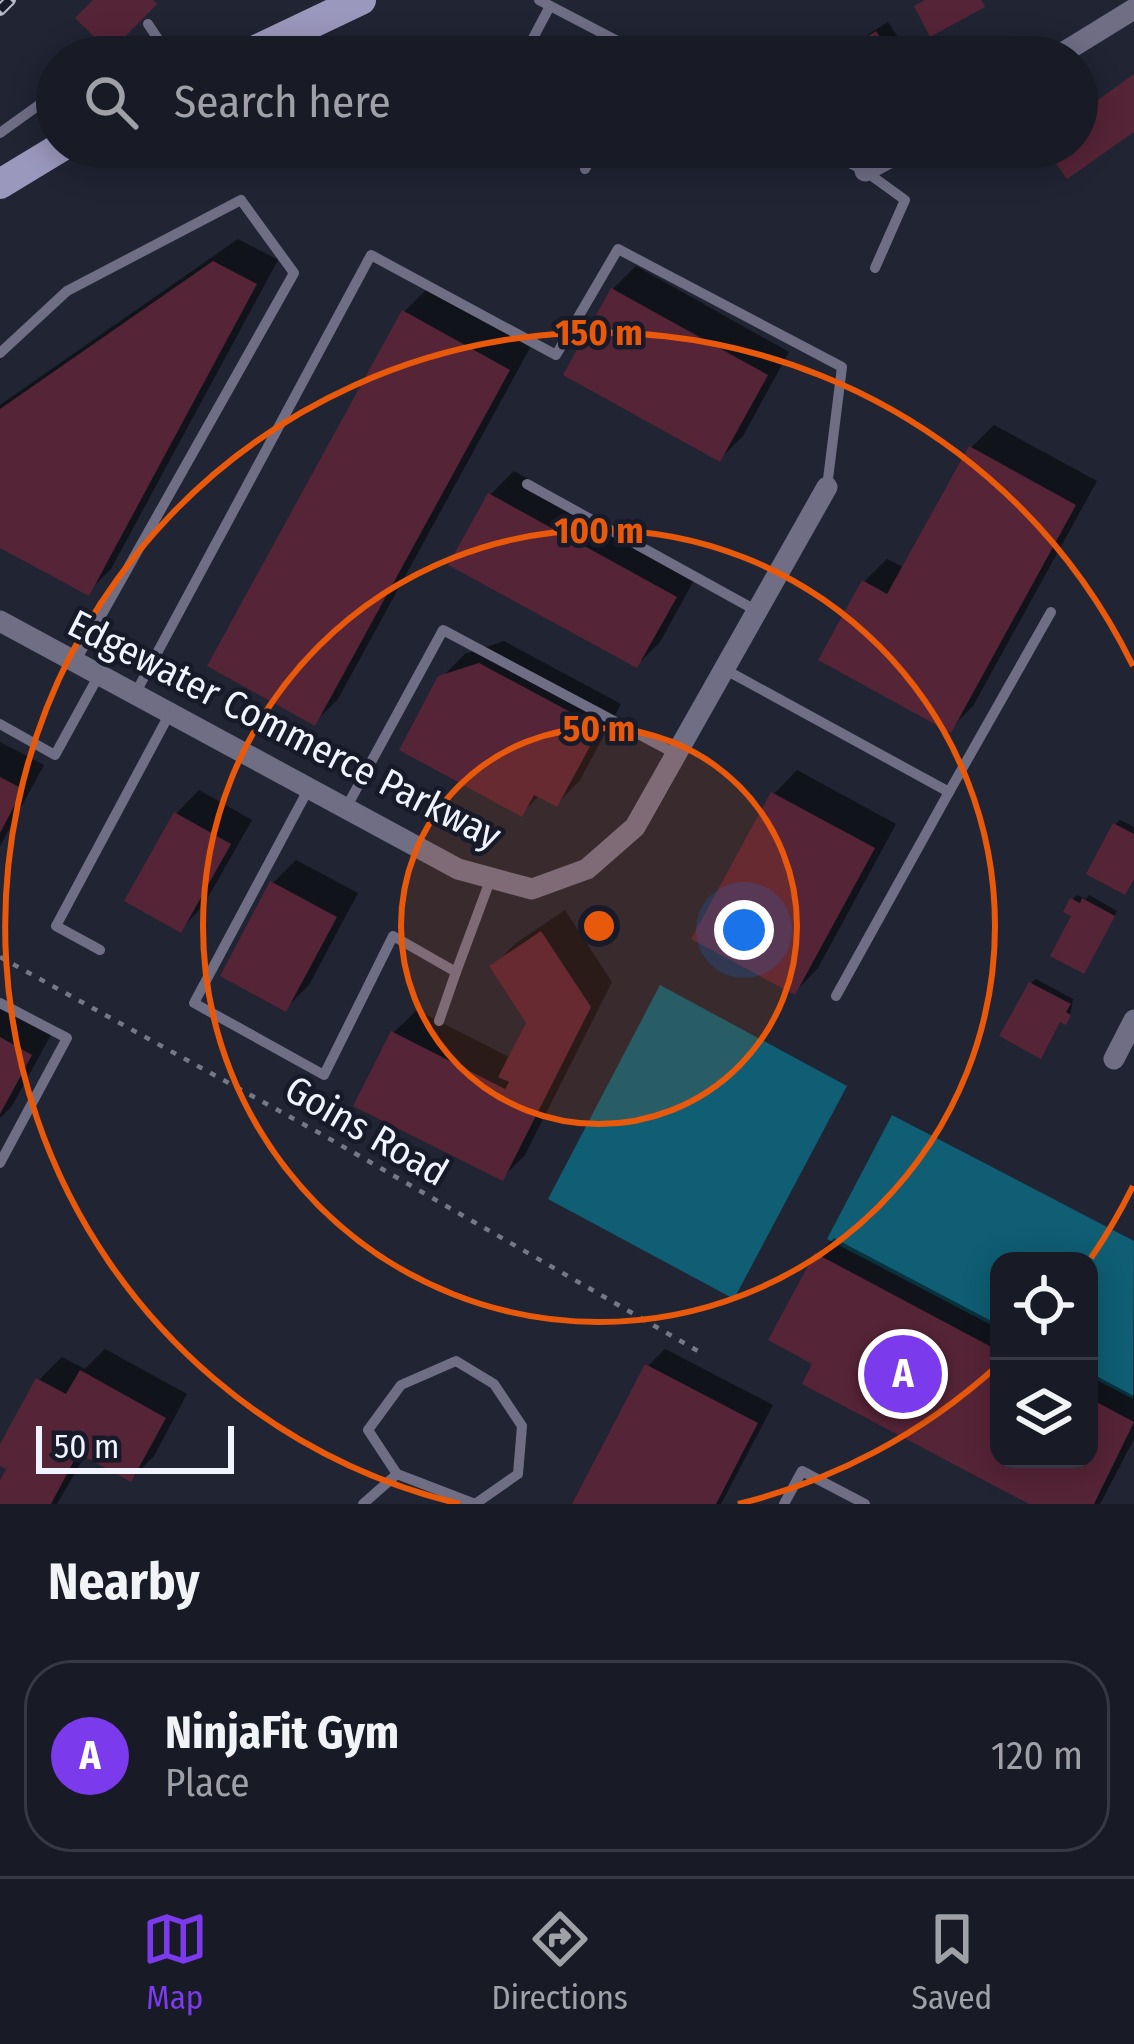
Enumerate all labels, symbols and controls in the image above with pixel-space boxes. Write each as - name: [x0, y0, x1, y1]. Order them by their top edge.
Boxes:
- search box: [36, 36, 1098, 168]
- icon: search: [78, 69, 144, 135]
- text: Search here: [174, 75, 391, 129]
- text: 150 m: [555, 311, 643, 355]
- text: 100 m: [554, 509, 644, 553]
- street label: Edgewater Commerce Parkway: [60, 601, 509, 860]
- text: 50 m: [563, 707, 635, 751]
- your location: [714, 900, 774, 960]
- centre of rings: [578, 905, 620, 947]
- street label: Goins Road: [277, 1066, 456, 1196]
- map controls: [990, 1252, 1098, 1468]
- button: locate: [990, 1252, 1098, 1360]
- pin: A: [864, 1329, 942, 1419]
- button: layers: [990, 1360, 1098, 1468]
- scale bar: [36, 1420, 234, 1473]
- text: 50 m: [54, 1427, 119, 1467]
- text: Nearby: [48, 1551, 200, 1613]
- text: NinjaFit Gym: [165, 1706, 399, 1760]
- text: A: [79, 1733, 101, 1779]
- text: 120 m: [991, 1733, 1083, 1779]
- text: Place: [165, 1760, 249, 1806]
- tab: Map: [142, 1906, 208, 2018]
- tab: Directions: [491, 1906, 628, 2018]
- tab: Saved: [912, 1906, 992, 2018]

